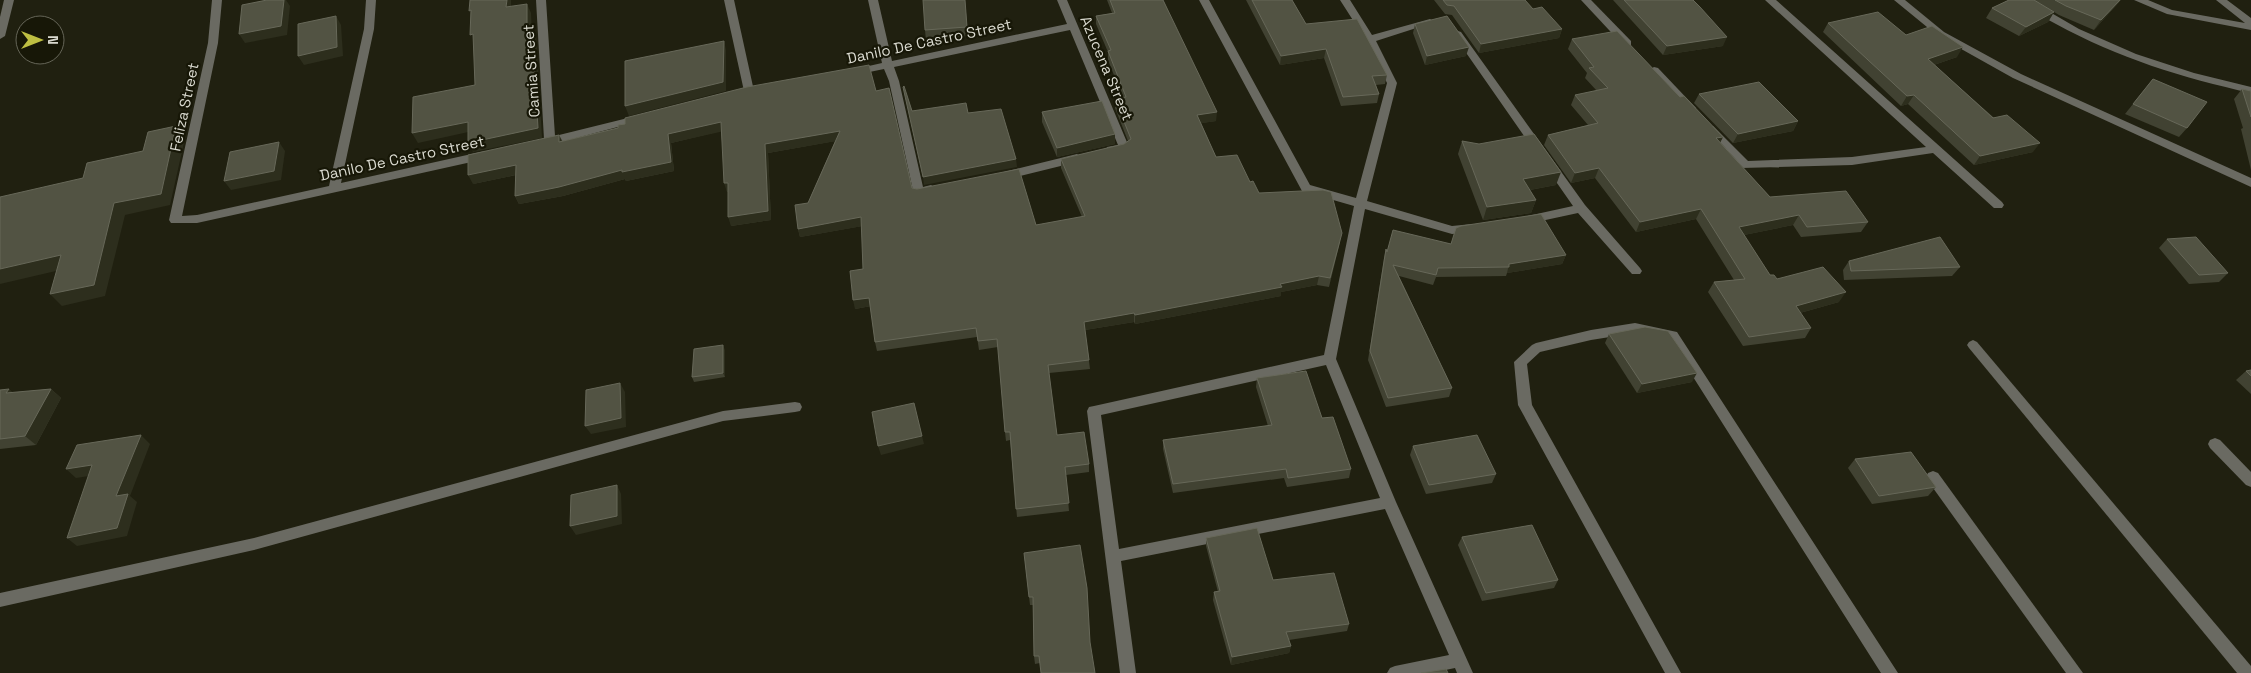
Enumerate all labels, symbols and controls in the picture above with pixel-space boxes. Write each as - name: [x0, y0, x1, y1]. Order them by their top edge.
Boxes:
- street label: Azucena Street: [1076, 13, 1138, 123]
- street label: Danilo De Castro Street: [845, 14, 1013, 68]
- north arrow: [15, 15, 65, 65]
- street label: Camia Street: [518, 24, 544, 118]
- text: N: [44, 35, 62, 45]
- street label: Feliza Street: [165, 61, 203, 153]
- street label: Danilo De Castro Street: [318, 131, 486, 185]

